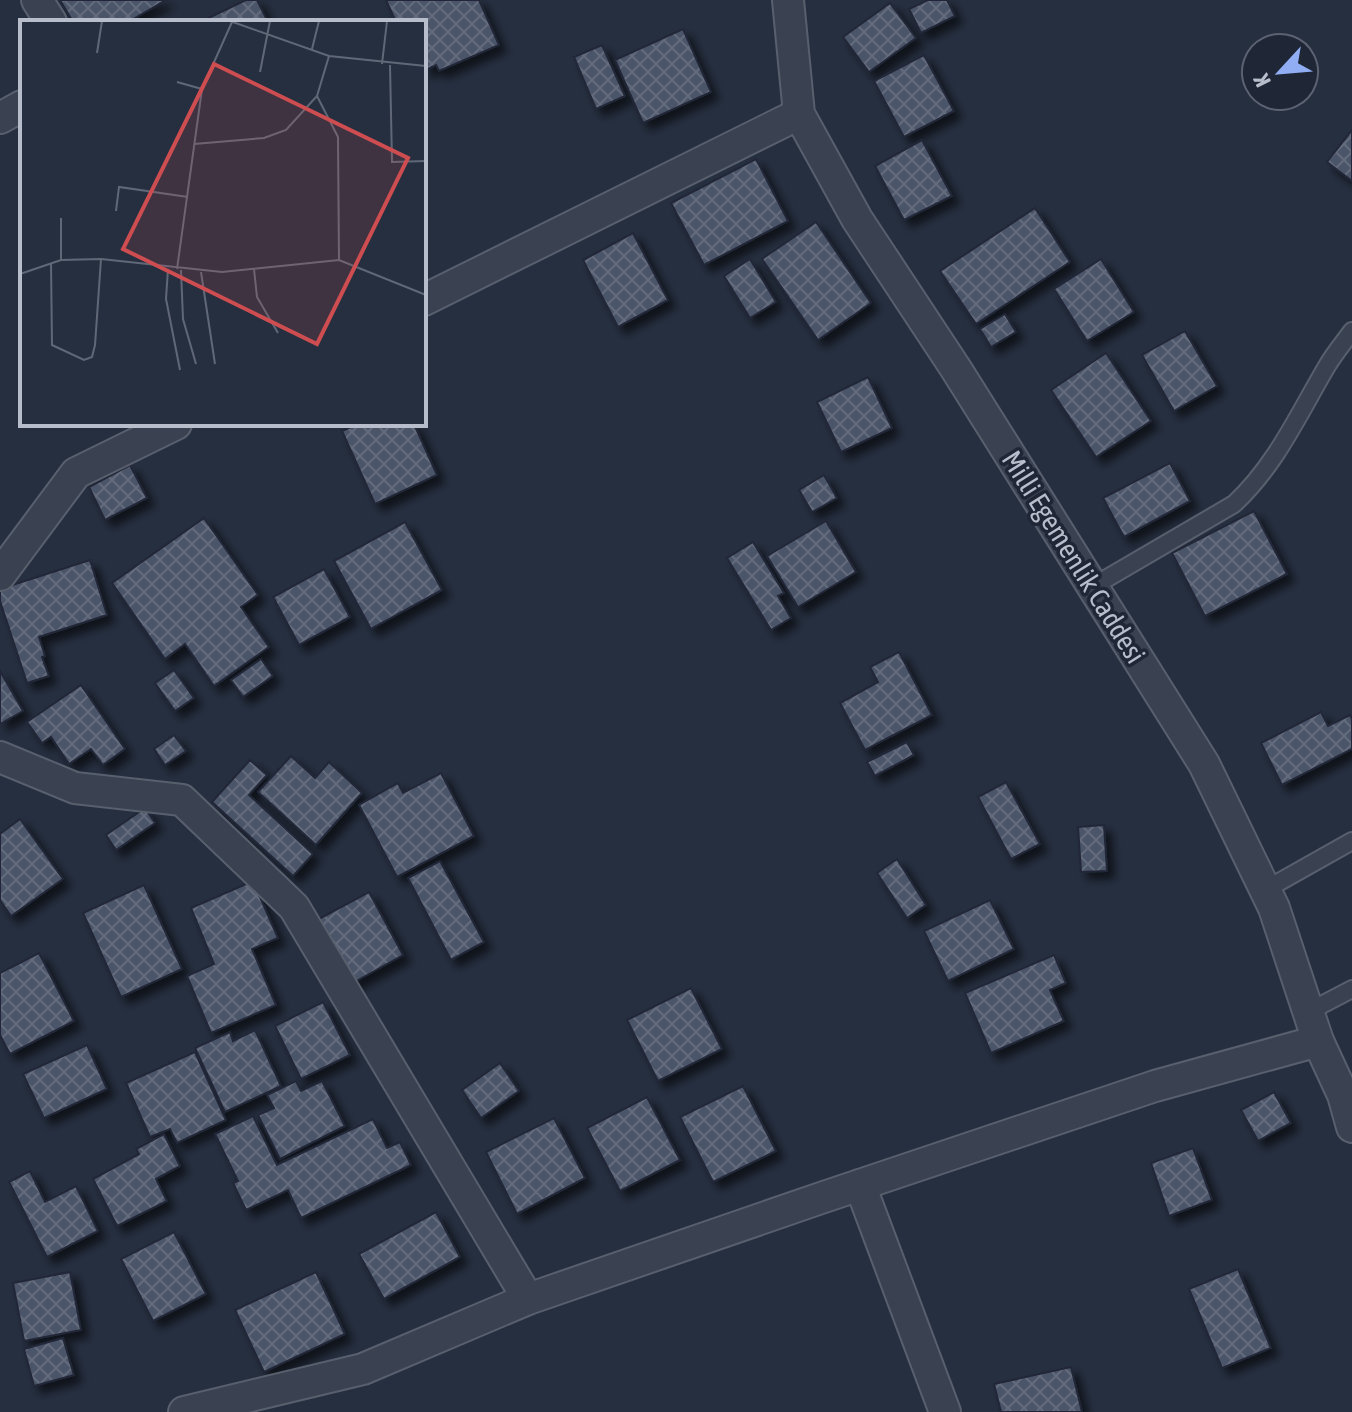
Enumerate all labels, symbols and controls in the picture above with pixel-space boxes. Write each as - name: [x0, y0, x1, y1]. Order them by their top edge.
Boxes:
- inset map: [20, 20, 426, 426]
- north arrow: [1240, 32, 1320, 112]
- text: K: [1248, 70, 1276, 91]
- street label: Milli Egemenlik Caddesi: [996, 445, 1152, 669]

